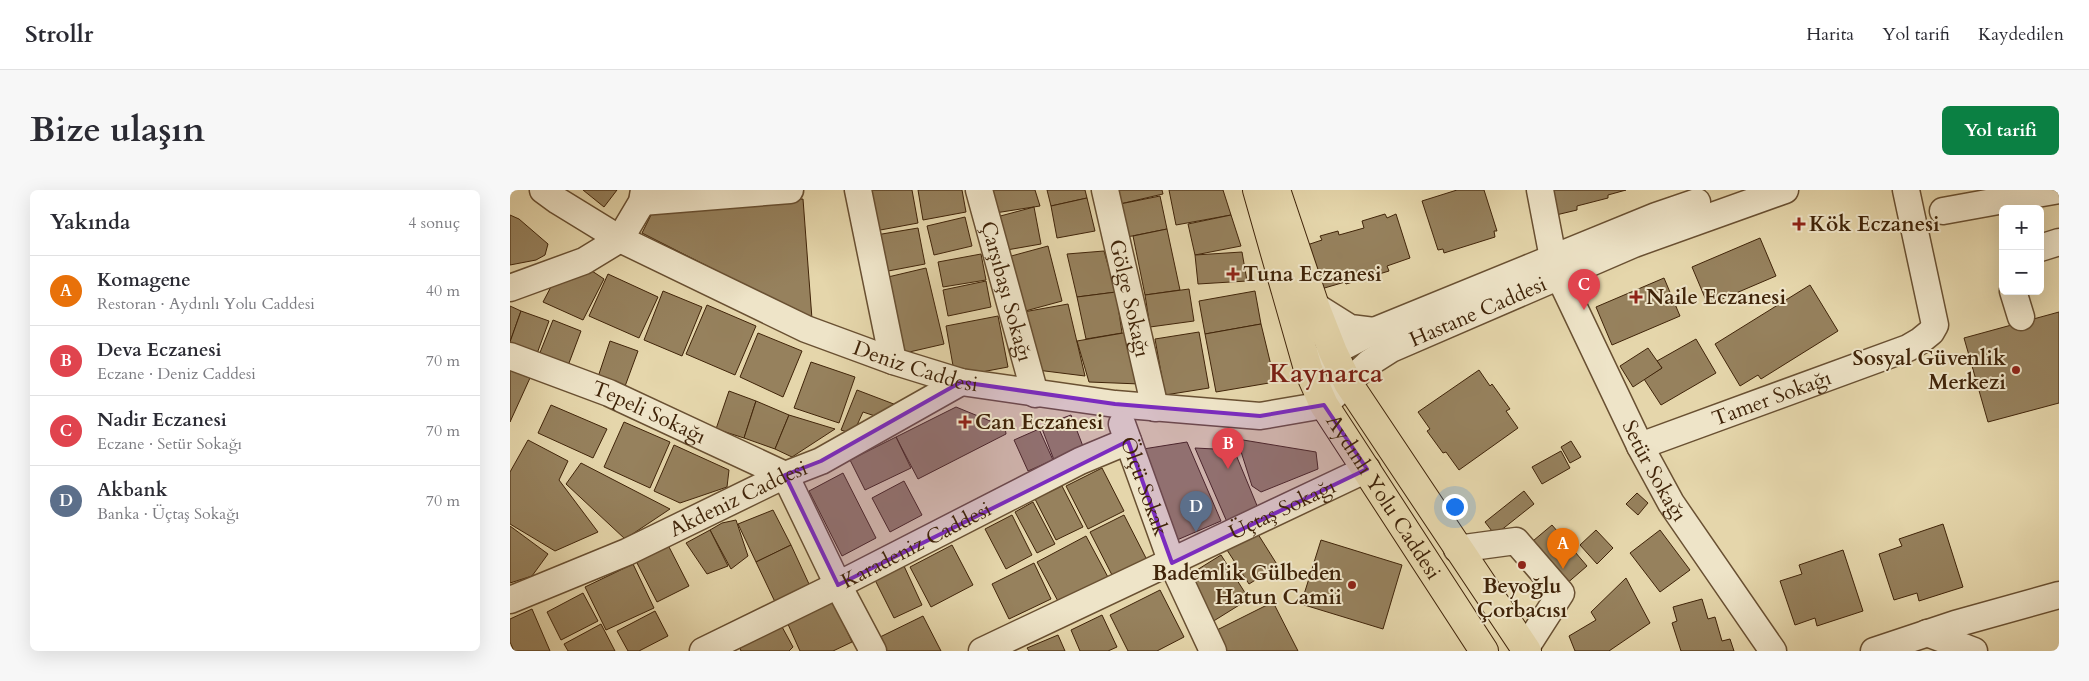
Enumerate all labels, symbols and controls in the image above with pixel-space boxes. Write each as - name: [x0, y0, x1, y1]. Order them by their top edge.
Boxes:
- text: Strollr: [25, 18, 93, 51]
- text: Harita: [1806, 22, 1854, 47]
- text: Yol tarifi: [1882, 22, 1950, 47]
- text: Kaydedilen: [1978, 22, 2064, 47]
- text: Bize ulaşın: [30, 106, 205, 154]
- button: Yol tarifi: [1942, 106, 2059, 155]
- map controls: [1999, 205, 2044, 295]
- button: +: [1999, 205, 2044, 250]
- text: Yakında: [50, 208, 130, 237]
- place label: Kök Eczanesi: [1809, 210, 1940, 239]
- text: 4 sonuç: [408, 212, 460, 234]
- street label: Çarşıbaşı Sokağı: [973, 218, 1039, 365]
- marker: Kök Eczanesi: [1793, 218, 1805, 230]
- street label: Gölge Sokağı: [1102, 236, 1157, 360]
- button: −: [1999, 250, 2044, 295]
- place label: Tuna Eczanesi: [1243, 260, 1382, 289]
- text: Komagene: [97, 267, 191, 293]
- marker: Tuna Eczanesi: [1227, 268, 1239, 280]
- pin: C: [1568, 269, 1600, 310]
- street label: Hastane Caddesi: [1405, 270, 1551, 354]
- text: A: [60, 280, 72, 302]
- text: 40 m: [426, 280, 460, 302]
- place label: Naile Eczanesi: [1646, 283, 1786, 312]
- marker: Naile Eczanesi: [1630, 291, 1642, 303]
- text: Restoran · Aydınlı Yolu Caddesi: [97, 293, 315, 315]
- street label: Deniz Caddesi: [849, 334, 980, 399]
- text: Deva Eczanesi: [97, 337, 222, 363]
- place label: Sosyal Güvenlik Merkezi: [1853, 344, 2006, 397]
- text: B: [60, 350, 72, 372]
- text: 70 m: [426, 350, 460, 372]
- district label: Kaynarca: [1269, 356, 1383, 391]
- text: Eczane · Deniz Caddesi: [97, 363, 256, 385]
- street label: Tamer Sokağı: [1708, 363, 1835, 433]
- marker: Sosyal Güvenlik Merkezi: [2010, 364, 2022, 376]
- street label: Tepeli Sokağı: [588, 374, 711, 451]
- text: Nadir Eczanesi: [97, 407, 227, 433]
- place label: Can Eczanesi: [975, 408, 1104, 437]
- street label: Aydınlı Yolu Caddesi: [1319, 409, 1448, 585]
- street label: Setür Sokağı: [1615, 415, 1694, 528]
- marker: Can Eczanesi: [959, 416, 971, 428]
- text: C: [60, 420, 72, 442]
- text: 70 m: [426, 420, 460, 442]
- pin: B: [1212, 428, 1244, 469]
- text: Eczane · Setür Sokağı: [97, 433, 242, 455]
- street label: Ölçü Sokak: [1113, 433, 1175, 541]
- street label: Akdeniz Caddesi: [665, 454, 812, 544]
- street label: Üçtaş Sokağı: [1224, 472, 1341, 547]
- text: Akbank: [97, 477, 168, 503]
- text: D: [59, 490, 73, 512]
- text: 70 m: [426, 490, 460, 512]
- pin: D: [1180, 491, 1212, 532]
- your location: [1442, 494, 1468, 520]
- street label: Karadeniz Caddesi: [836, 495, 996, 596]
- text: Banka · Üçtaş Sokağı: [97, 503, 240, 525]
- pin: A: [1547, 528, 1579, 569]
- place label: Bademlik Gülbeden Hatun Camii: [1152, 559, 1342, 612]
- marker: Beyoğlu Çorbacısı: [1516, 559, 1528, 571]
- place label: Beyoğlu Çorbacısı: [1477, 572, 1568, 625]
- marker: Bademlik Gülbeden Hatun Camii: [1346, 579, 1358, 591]

